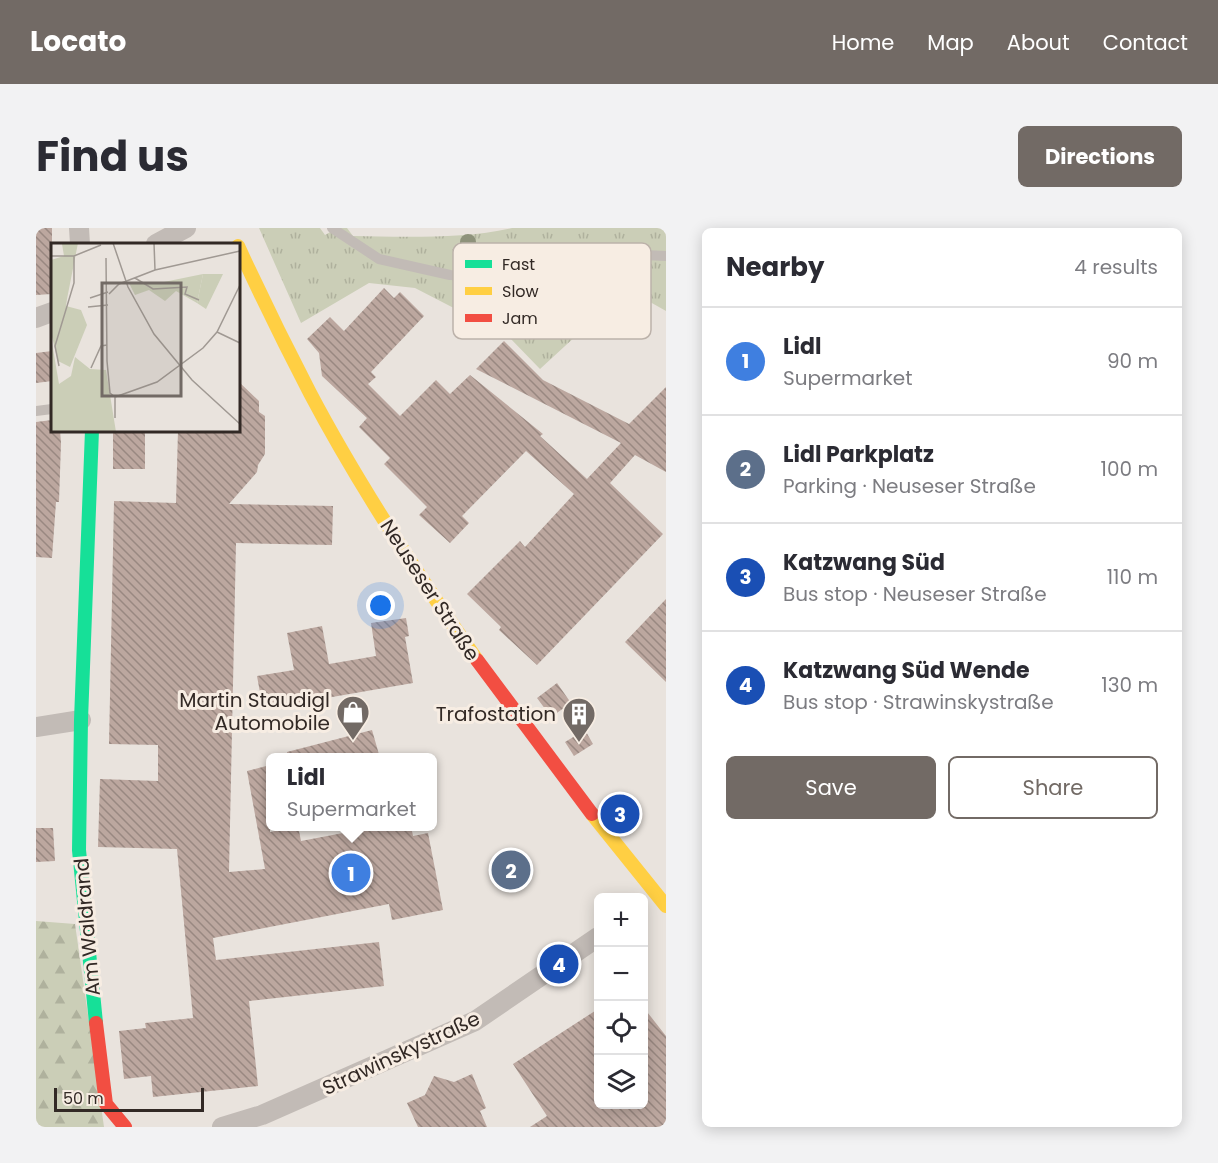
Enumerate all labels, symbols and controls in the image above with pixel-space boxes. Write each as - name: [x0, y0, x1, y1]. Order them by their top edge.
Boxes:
- text: Locato: [30, 22, 126, 61]
- text: Home: [832, 28, 894, 57]
- text: Map: [927, 28, 974, 57]
- text: About: [1007, 28, 1070, 57]
- text: Contact: [1103, 28, 1188, 57]
- button: Directions: [1018, 126, 1182, 187]
- text: Find us: [36, 127, 189, 186]
- inset map: [51, 243, 240, 432]
- legend: [453, 243, 651, 339]
- text: Nearby: [726, 249, 824, 285]
- text: Fast: [502, 253, 535, 276]
- text: 4 results: [1074, 253, 1158, 281]
- text: Slow: [502, 280, 539, 303]
- text: Jam: [502, 307, 538, 330]
- text: Lidl: [783, 331, 821, 362]
- text: 1: [742, 347, 749, 375]
- text: 90 m: [1107, 347, 1158, 375]
- text: Supermarket: [783, 364, 912, 392]
- text: Lidl Parkplatz: [783, 439, 934, 470]
- text: 2: [740, 455, 751, 483]
- text: 100 m: [1101, 455, 1158, 483]
- text: Parking · Neuseser Straße: [783, 472, 1036, 500]
- street label: Neuseser Straße: [374, 514, 486, 666]
- text: Katzwang Süd: [783, 547, 945, 578]
- text: 3: [739, 563, 752, 591]
- text: 110 m: [1107, 563, 1158, 591]
- text: Bus stop · Neuseser Straße: [783, 580, 1047, 608]
- your location: [366, 591, 395, 620]
- text: Katzwang Süd Wende: [783, 655, 1030, 686]
- text: 4: [739, 671, 752, 699]
- text: 130 m: [1101, 671, 1158, 699]
- place label: Martin Staudigl Automobile: [179, 686, 330, 737]
- text: Bus stop · Strawinskystraße: [783, 688, 1054, 716]
- shop icon: Martin Staudigl Automobile: [335, 694, 371, 741]
- building icon: Trafostation: [561, 696, 597, 743]
- place label: Trafostation: [436, 700, 556, 728]
- popup: [266, 753, 437, 831]
- button: Save: [726, 756, 936, 819]
- button: Share: [948, 756, 1158, 819]
- text: Lidl: [287, 762, 325, 793]
- pin: 3: [600, 792, 640, 836]
- text: Supermarket: [287, 795, 416, 823]
- pin: 2: [492, 848, 530, 892]
- pin: 1: [332, 850, 370, 896]
- street label: Am Waldrand: [67, 857, 107, 997]
- map controls: [594, 893, 648, 1109]
- button: +: [594, 893, 648, 947]
- pin: 4: [540, 942, 578, 986]
- button: −: [594, 947, 648, 1001]
- button: locate: [594, 1001, 648, 1055]
- street label: Strawinskystraße: [318, 1004, 484, 1102]
- button: layers: [594, 1055, 648, 1109]
- scale bar: [54, 1085, 204, 1112]
- text: 50 m: [63, 1087, 104, 1110]

